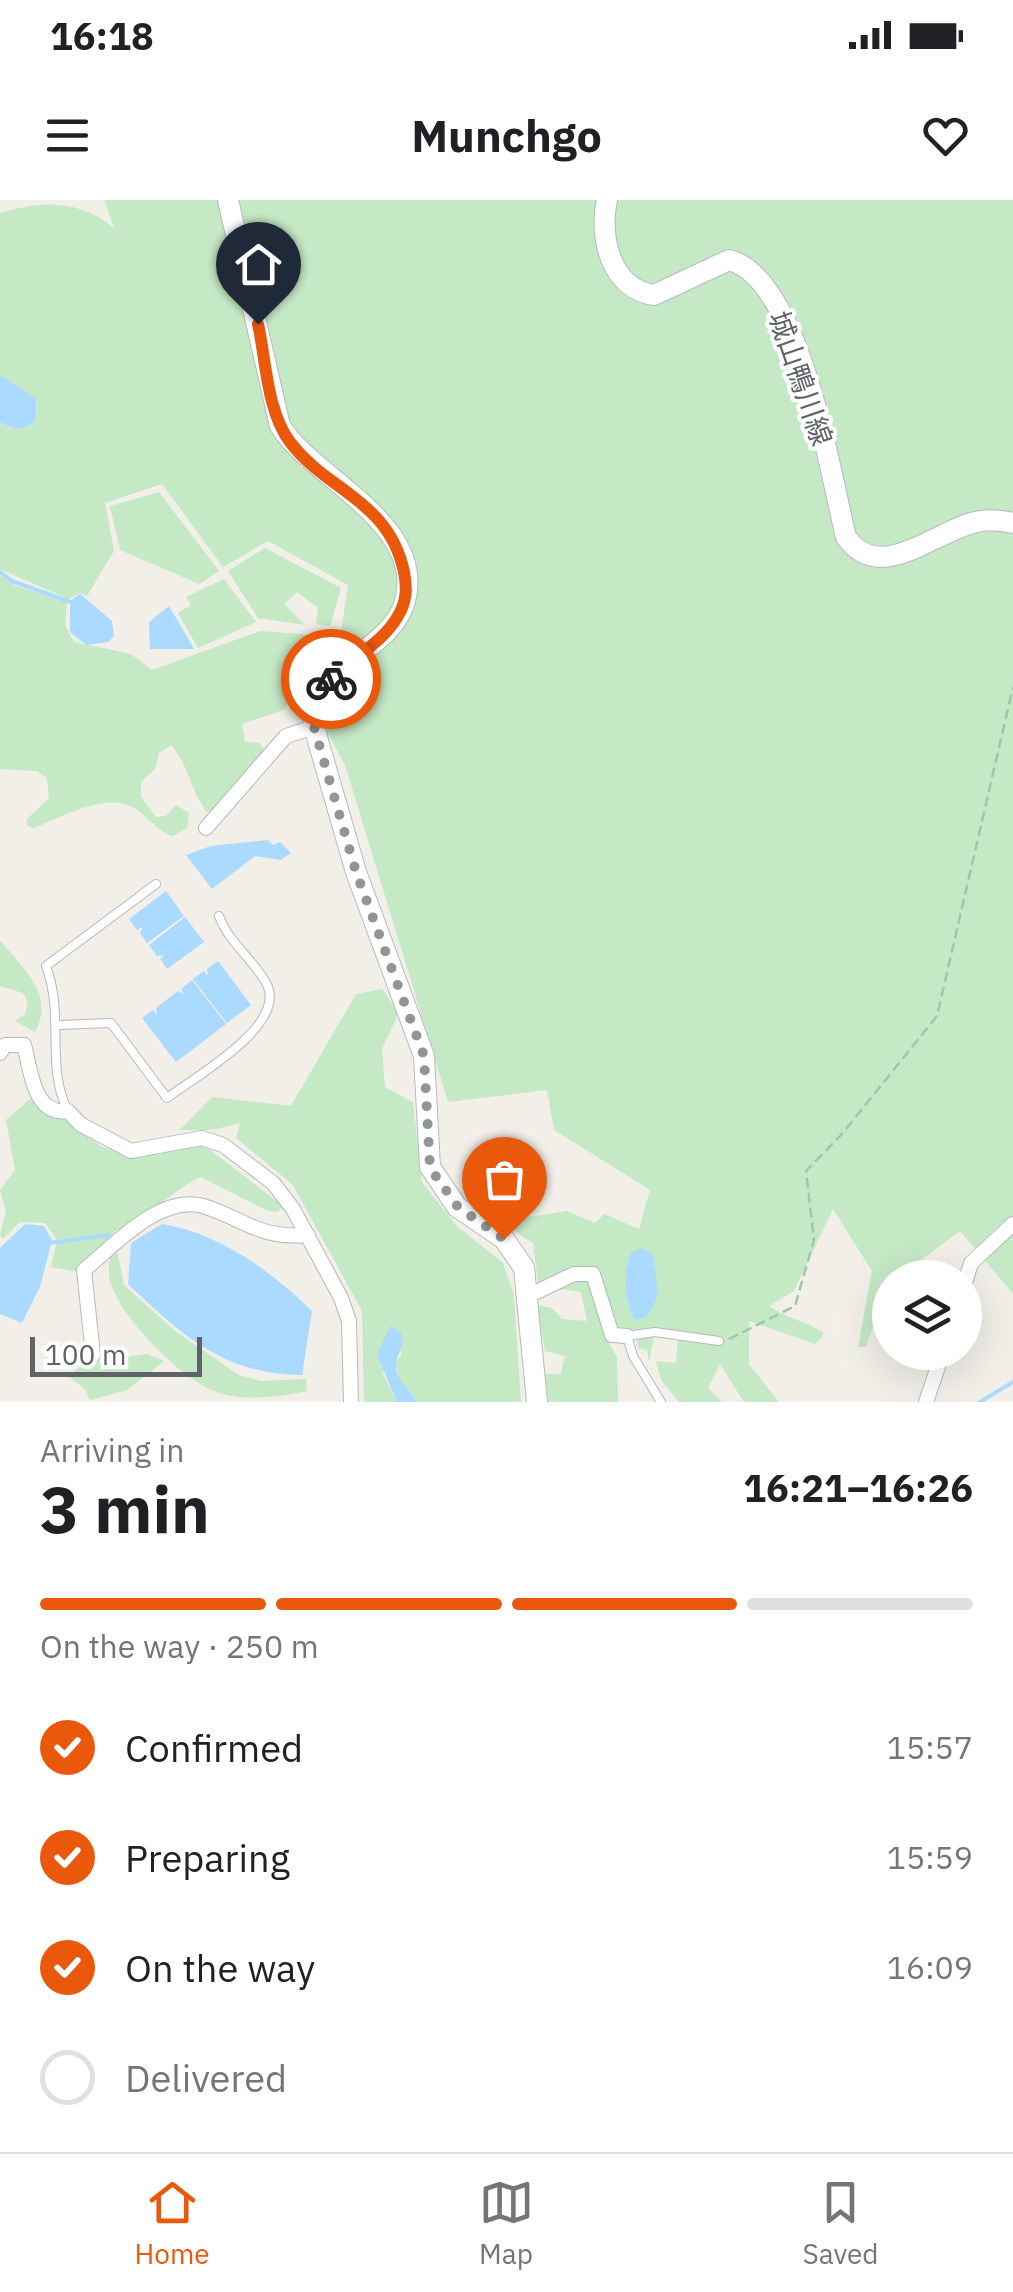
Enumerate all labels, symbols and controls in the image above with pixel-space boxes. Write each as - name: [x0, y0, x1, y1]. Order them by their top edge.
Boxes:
- text: 16:18: [50, 11, 154, 60]
- text: Munchgo: [411, 106, 602, 164]
- icon: menu: [40, 108, 95, 163]
- icon: heart: [918, 108, 973, 163]
- pin: [216, 222, 301, 325]
- icon: home: [231, 237, 286, 292]
- street label: 城山鴨川線: [761, 306, 841, 450]
- courier: [281, 629, 381, 729]
- icon: bike: [304, 652, 359, 707]
- pin: [462, 1137, 547, 1240]
- icon: bag: [477, 1152, 532, 1207]
- map controls: [872, 1260, 982, 1370]
- button: layers: [872, 1260, 982, 1370]
- scale bar: [30, 1332, 202, 1376]
- text: 100 m: [45, 1336, 126, 1373]
- text: Arriving in: [40, 1429, 185, 1471]
- text: 16:21–16:26: [743, 1463, 973, 1512]
- text: 3 min: [40, 1466, 210, 1551]
- text: On the way · 250 m: [40, 1625, 319, 1667]
- icon: check: [40, 1720, 95, 1775]
- text: Confirmed: [125, 1723, 303, 1772]
- text: 15:57: [887, 1726, 973, 1768]
- icon: check: [40, 1830, 95, 1885]
- text: Preparing: [125, 1833, 290, 1882]
- text: 15:59: [887, 1836, 973, 1878]
- icon: check: [40, 1940, 95, 1995]
- text: On the way: [125, 1943, 315, 1992]
- text: 16:09: [887, 1946, 973, 1988]
- text: Delivered: [125, 2053, 287, 2102]
- tab: Home: [134, 2175, 210, 2272]
- tab: Map: [479, 2175, 534, 2272]
- tab: Saved: [802, 2175, 879, 2272]

